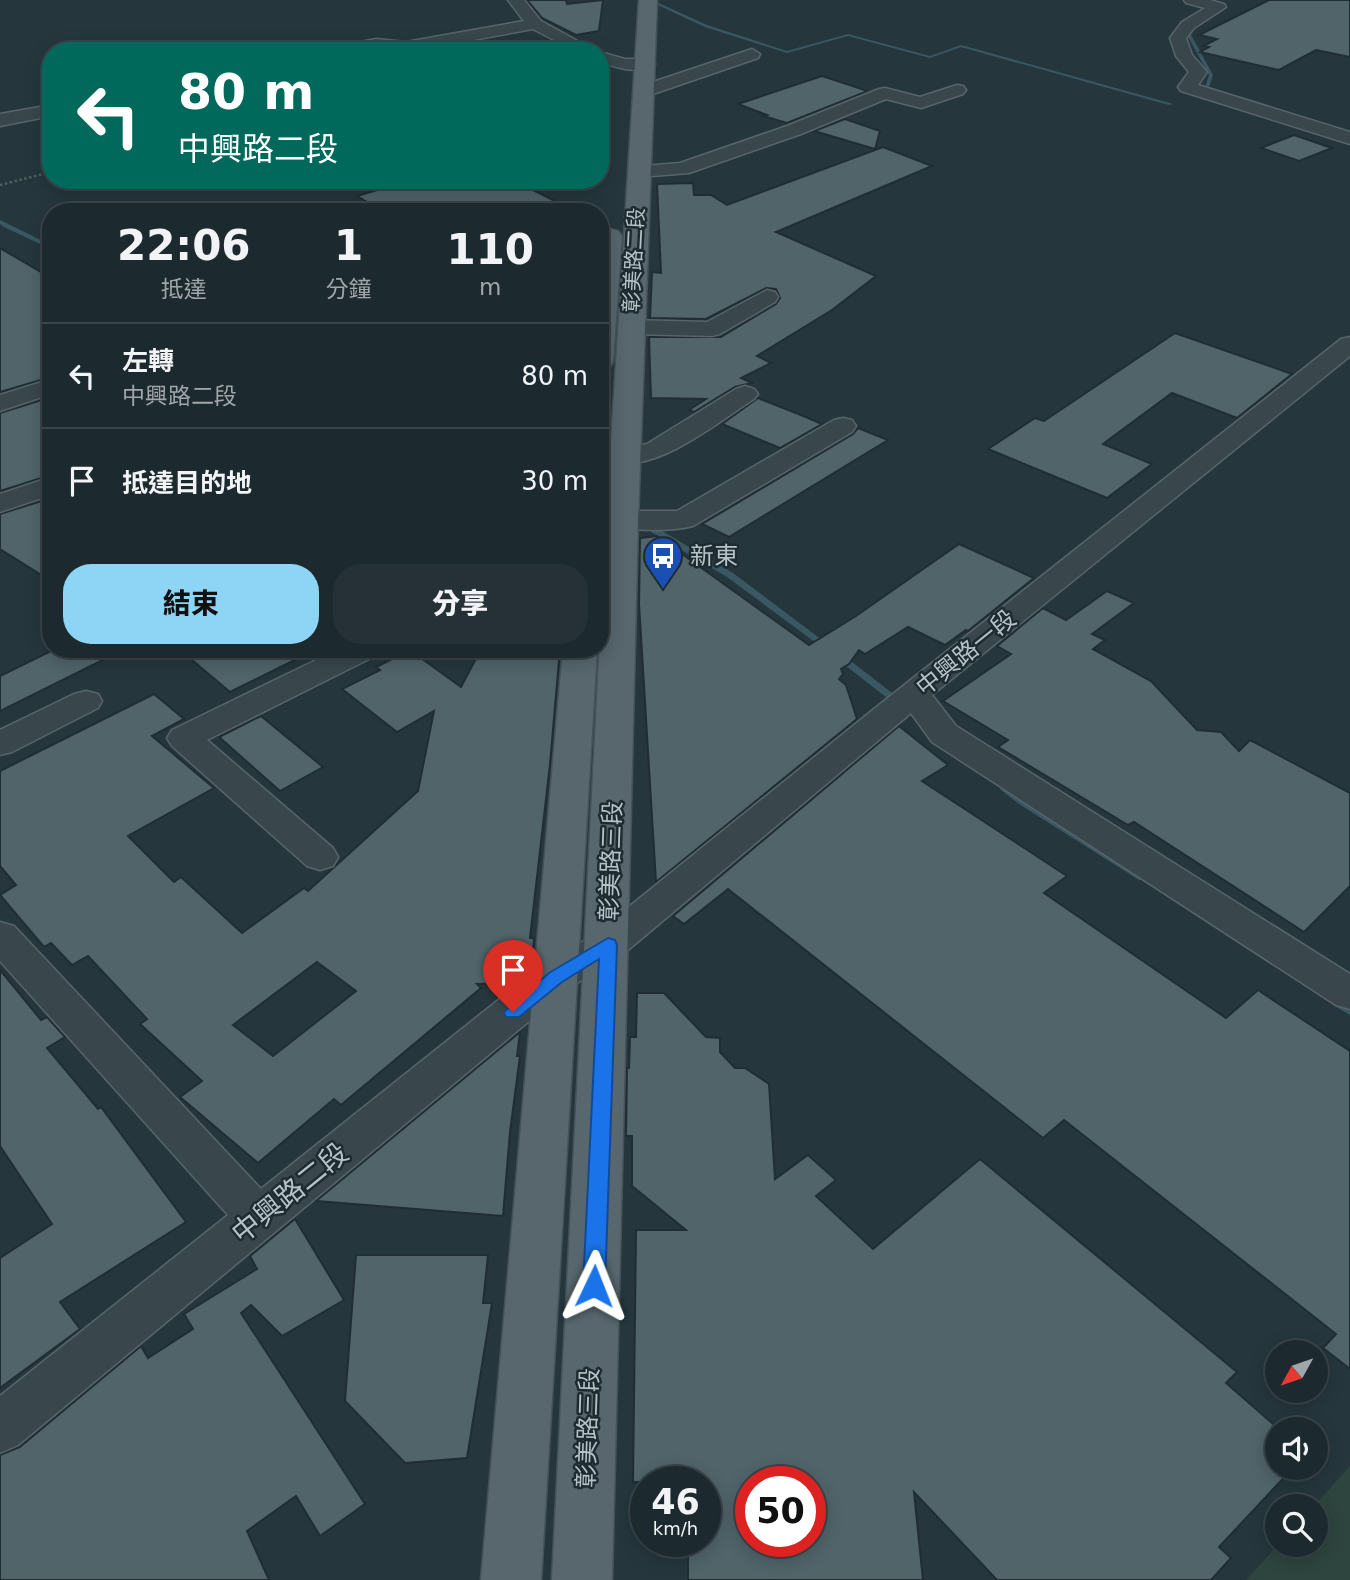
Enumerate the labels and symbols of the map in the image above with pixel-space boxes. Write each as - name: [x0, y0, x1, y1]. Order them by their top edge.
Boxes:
- street label: 彰美路二段: [619, 207, 649, 313]
- bus stop icon: 新東: [642, 535, 684, 590]
- place label: 新東: [690, 542, 738, 570]
- street label: 中興路一段: [911, 604, 1021, 702]
- street label: 彰美路三段: [595, 801, 627, 921]
- pin: [483, 940, 543, 1012]
- street label: 中興路二段: [225, 1136, 355, 1250]
- position arrow: [557, 1249, 631, 1323]
- north arrow: [1265, 1340, 1328, 1404]
- street label: 彰美路三段: [572, 1368, 604, 1488]
- speed limit sign: 50: [735, 1466, 826, 1557]

